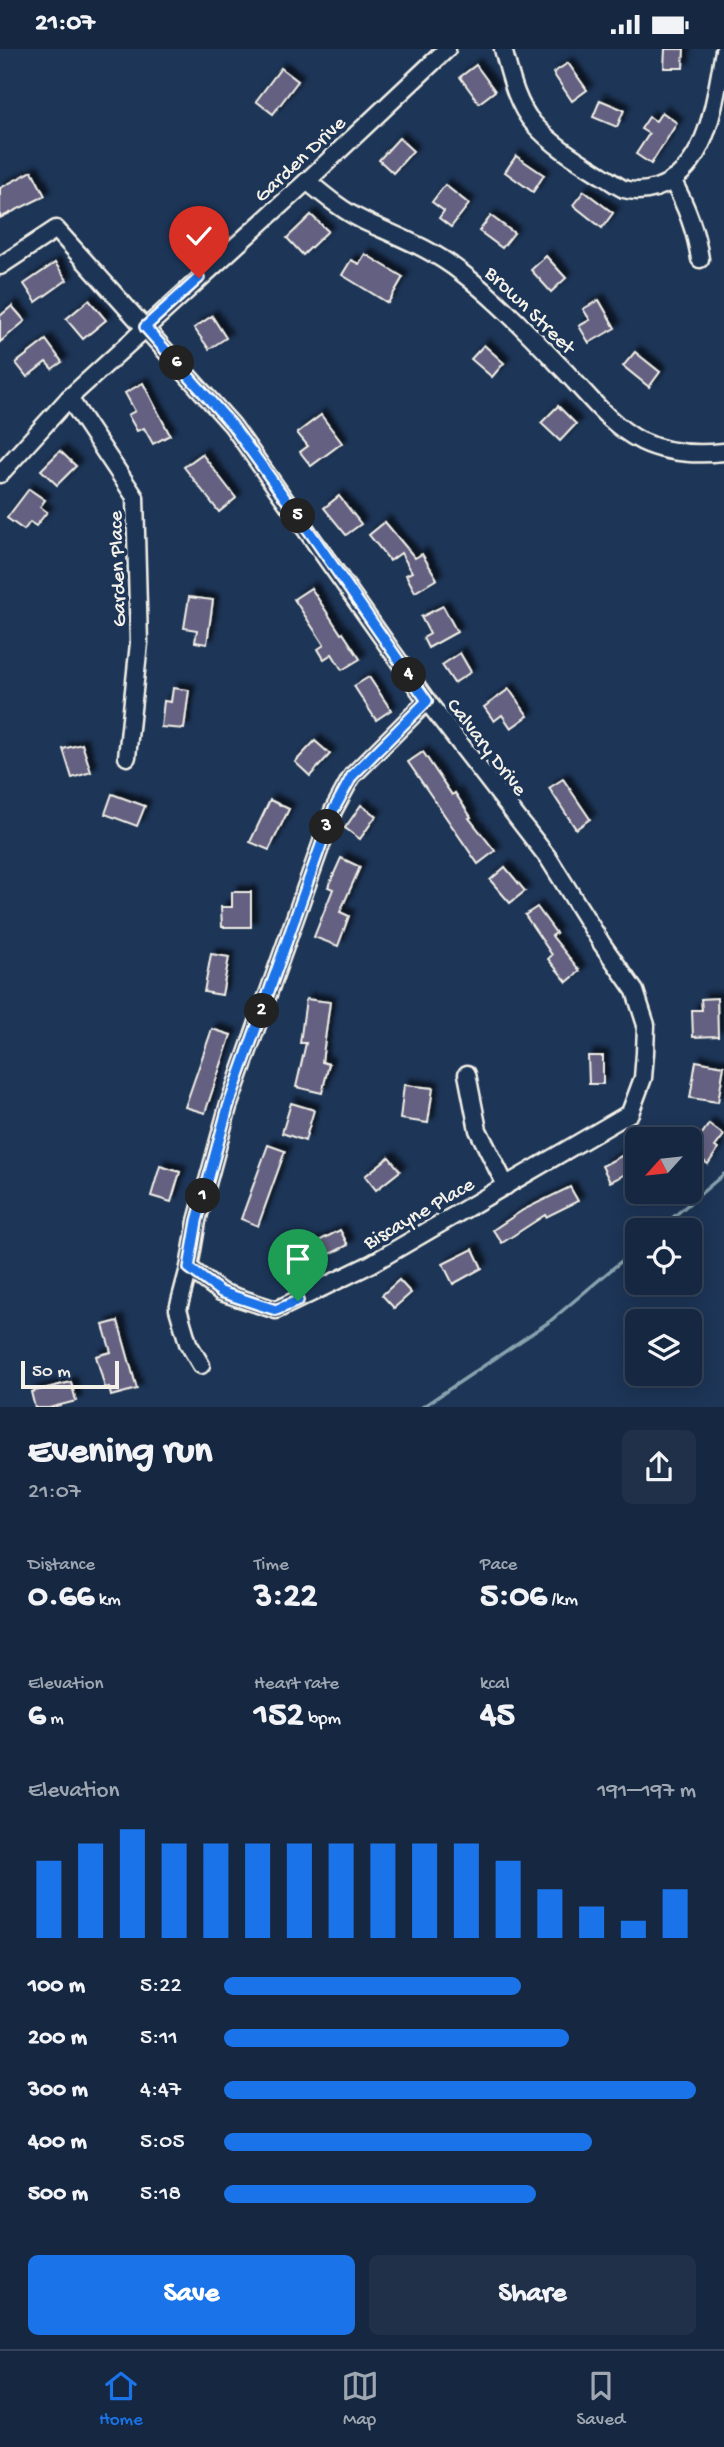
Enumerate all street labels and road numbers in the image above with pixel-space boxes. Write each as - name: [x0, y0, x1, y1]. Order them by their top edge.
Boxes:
- street label: Garden Drive: [250, 111, 353, 209]
- street label: Brown Street: [477, 261, 581, 363]
- street label: Garden Place: [105, 509, 134, 627]
- street label: Calvary Drive: [439, 694, 532, 803]
- street label: Biscayne Place: [359, 1173, 481, 1257]

